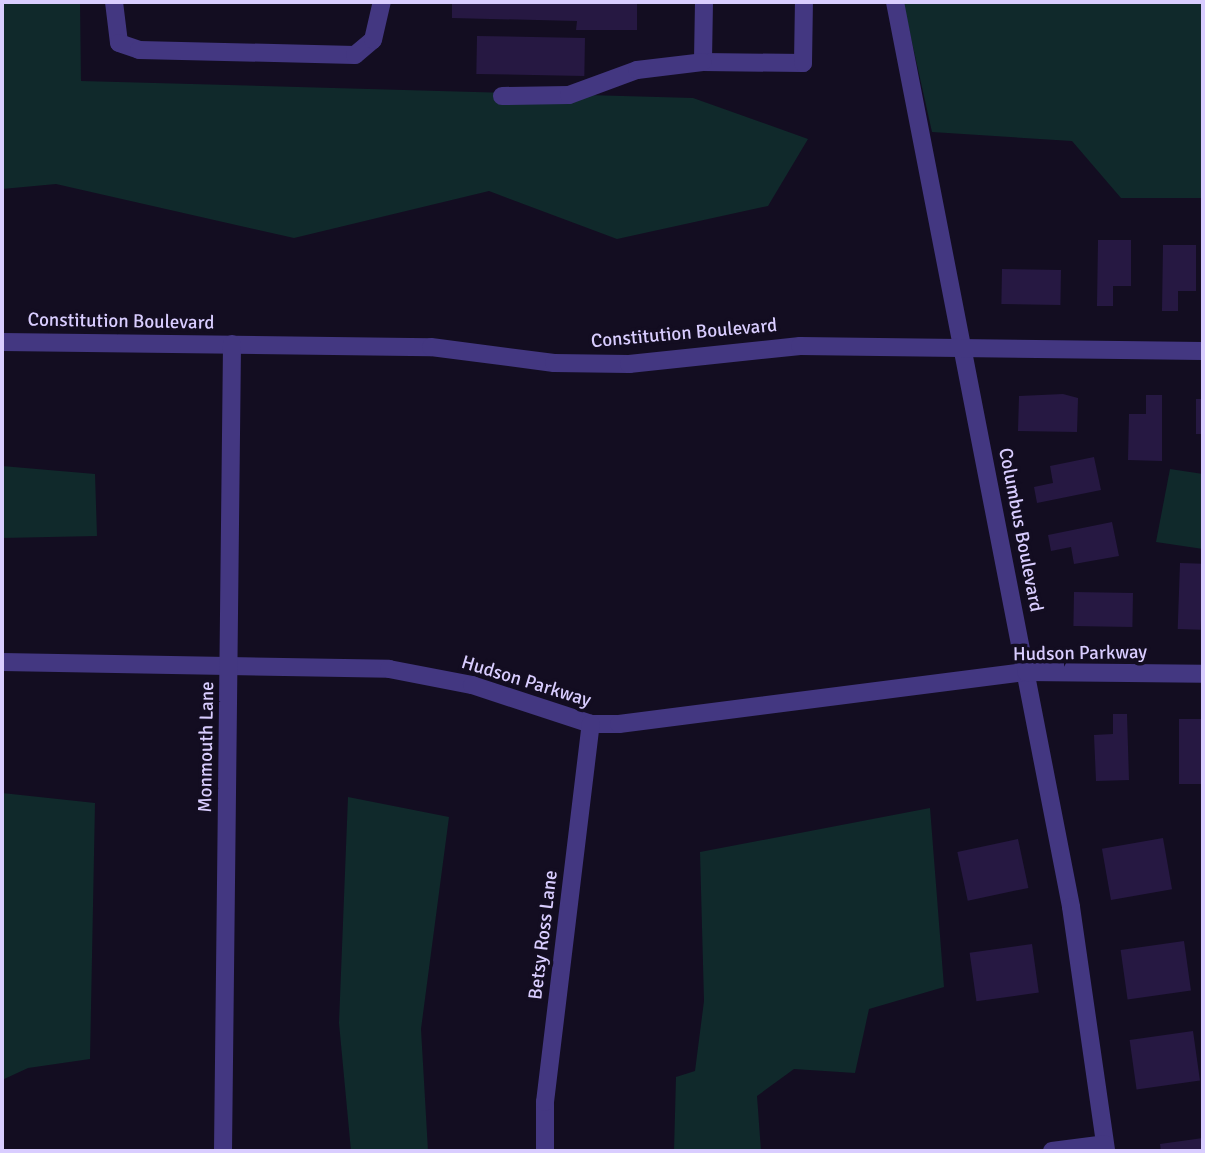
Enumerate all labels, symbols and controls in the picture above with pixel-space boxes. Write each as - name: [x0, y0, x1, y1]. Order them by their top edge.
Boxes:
- street label: Constitution Boulevard: [27, 309, 215, 335]
- street label: Constitution Boulevard: [590, 315, 778, 353]
- street label: Columbus Boulevard: [993, 446, 1047, 614]
- street label: Hudson Parkway: [1013, 641, 1147, 667]
- street label: Hudson Parkway: [458, 651, 594, 713]
- street label: Monmouth Lane: [194, 681, 220, 813]
- street label: Betsy Ross Lane: [525, 869, 563, 1001]

